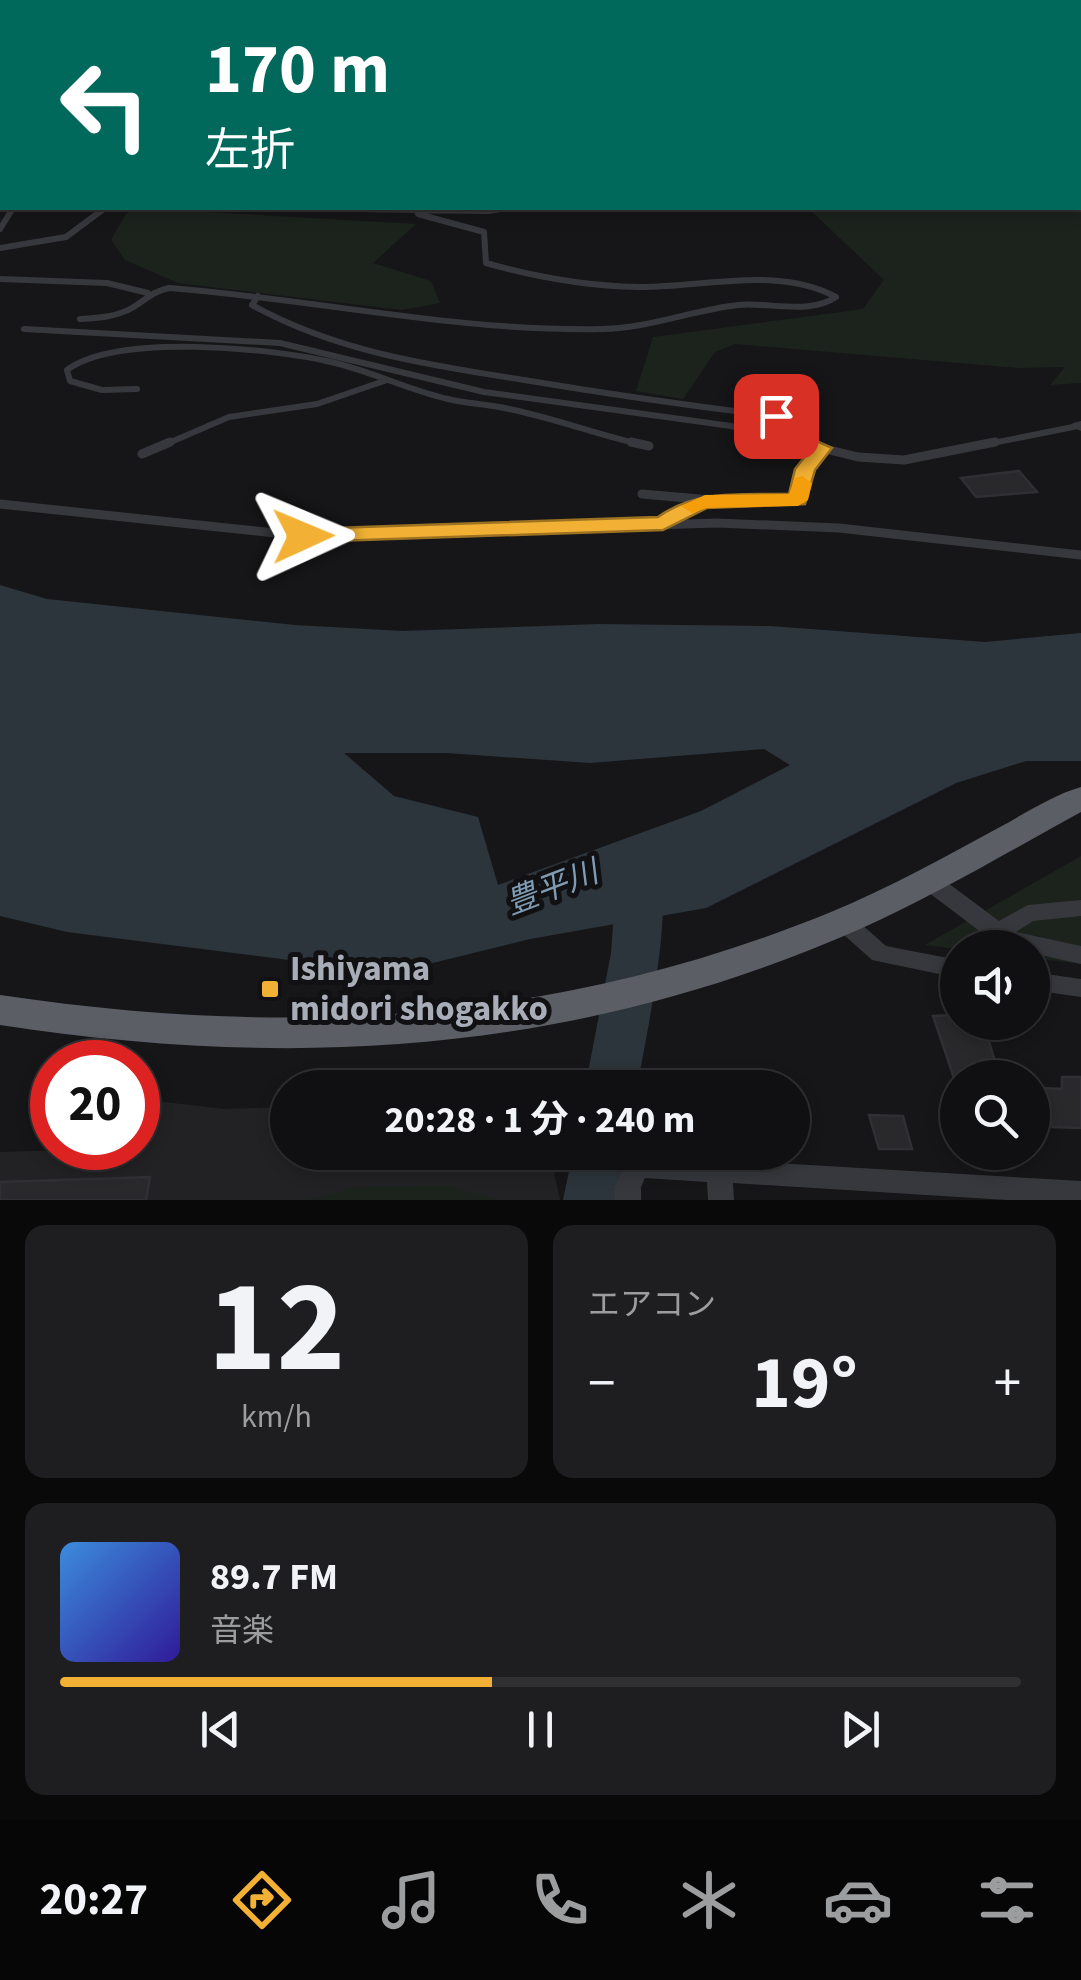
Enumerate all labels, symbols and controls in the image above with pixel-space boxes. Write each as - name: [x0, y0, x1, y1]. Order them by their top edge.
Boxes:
- text: 170 m: [205, 20, 390, 120]
- icon: left: [40, 40, 170, 170]
- text: 左折: [205, 119, 295, 183]
- pin: [734, 374, 819, 459]
- icon: arrive: [749, 389, 804, 444]
- position arrow: [251, 484, 355, 588]
- water label: 豊平川: [499, 848, 608, 927]
- map controls: [940, 930, 1050, 1170]
- button: sound: [940, 930, 1050, 1040]
- place label: Ishiyama midori shogakko: [290, 944, 548, 1034]
- marker: Ishiyama midori shogakko: [259, 978, 281, 1000]
- speed limit sign: 20: [30, 1040, 160, 1170]
- button: search: [940, 1060, 1050, 1170]
- text: 20:28 · 1 分 · 240 m: [385, 1093, 695, 1147]
- text: 12: [208, 1236, 345, 1421]
- text: エアコン: [588, 1282, 716, 1328]
- text: 19°: [751, 1330, 858, 1437]
- text: −: [588, 1345, 615, 1423]
- text: +: [994, 1345, 1021, 1423]
- text: km/h: [241, 1394, 312, 1440]
- text: 89.7 FM: [210, 1550, 338, 1604]
- text: 音楽: [210, 1608, 274, 1654]
- icon: previous: [193, 1702, 248, 1757]
- icon: pause: [513, 1702, 568, 1757]
- icon: next: [833, 1702, 888, 1757]
- icon: directions: [227, 1865, 297, 1935]
- icon: music: [376, 1865, 446, 1935]
- icon: phone: [525, 1865, 595, 1935]
- icon: climate: [674, 1865, 744, 1935]
- icon: car: [823, 1865, 893, 1935]
- icon: filters: [972, 1865, 1042, 1935]
- text: 20:27: [39, 1868, 148, 1932]

